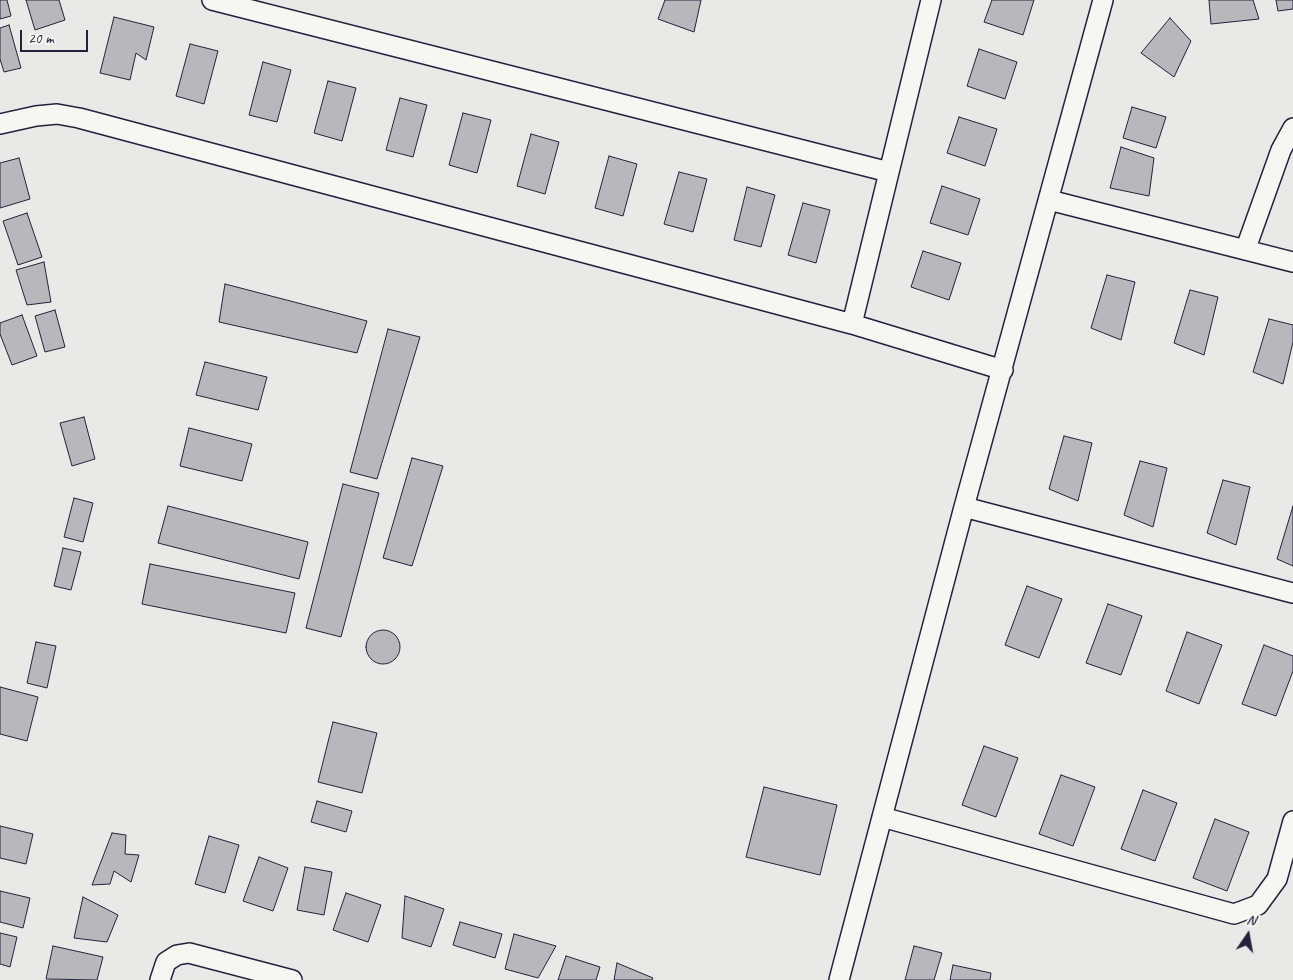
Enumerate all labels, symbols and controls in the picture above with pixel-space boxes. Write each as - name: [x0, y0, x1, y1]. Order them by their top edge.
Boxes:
- scale bar: [22, 20, 90, 52]
- text: 20 m: [28, 29, 54, 48]
- north arrow: [1223, 910, 1273, 960]
- text: N: [1245, 911, 1257, 929]

